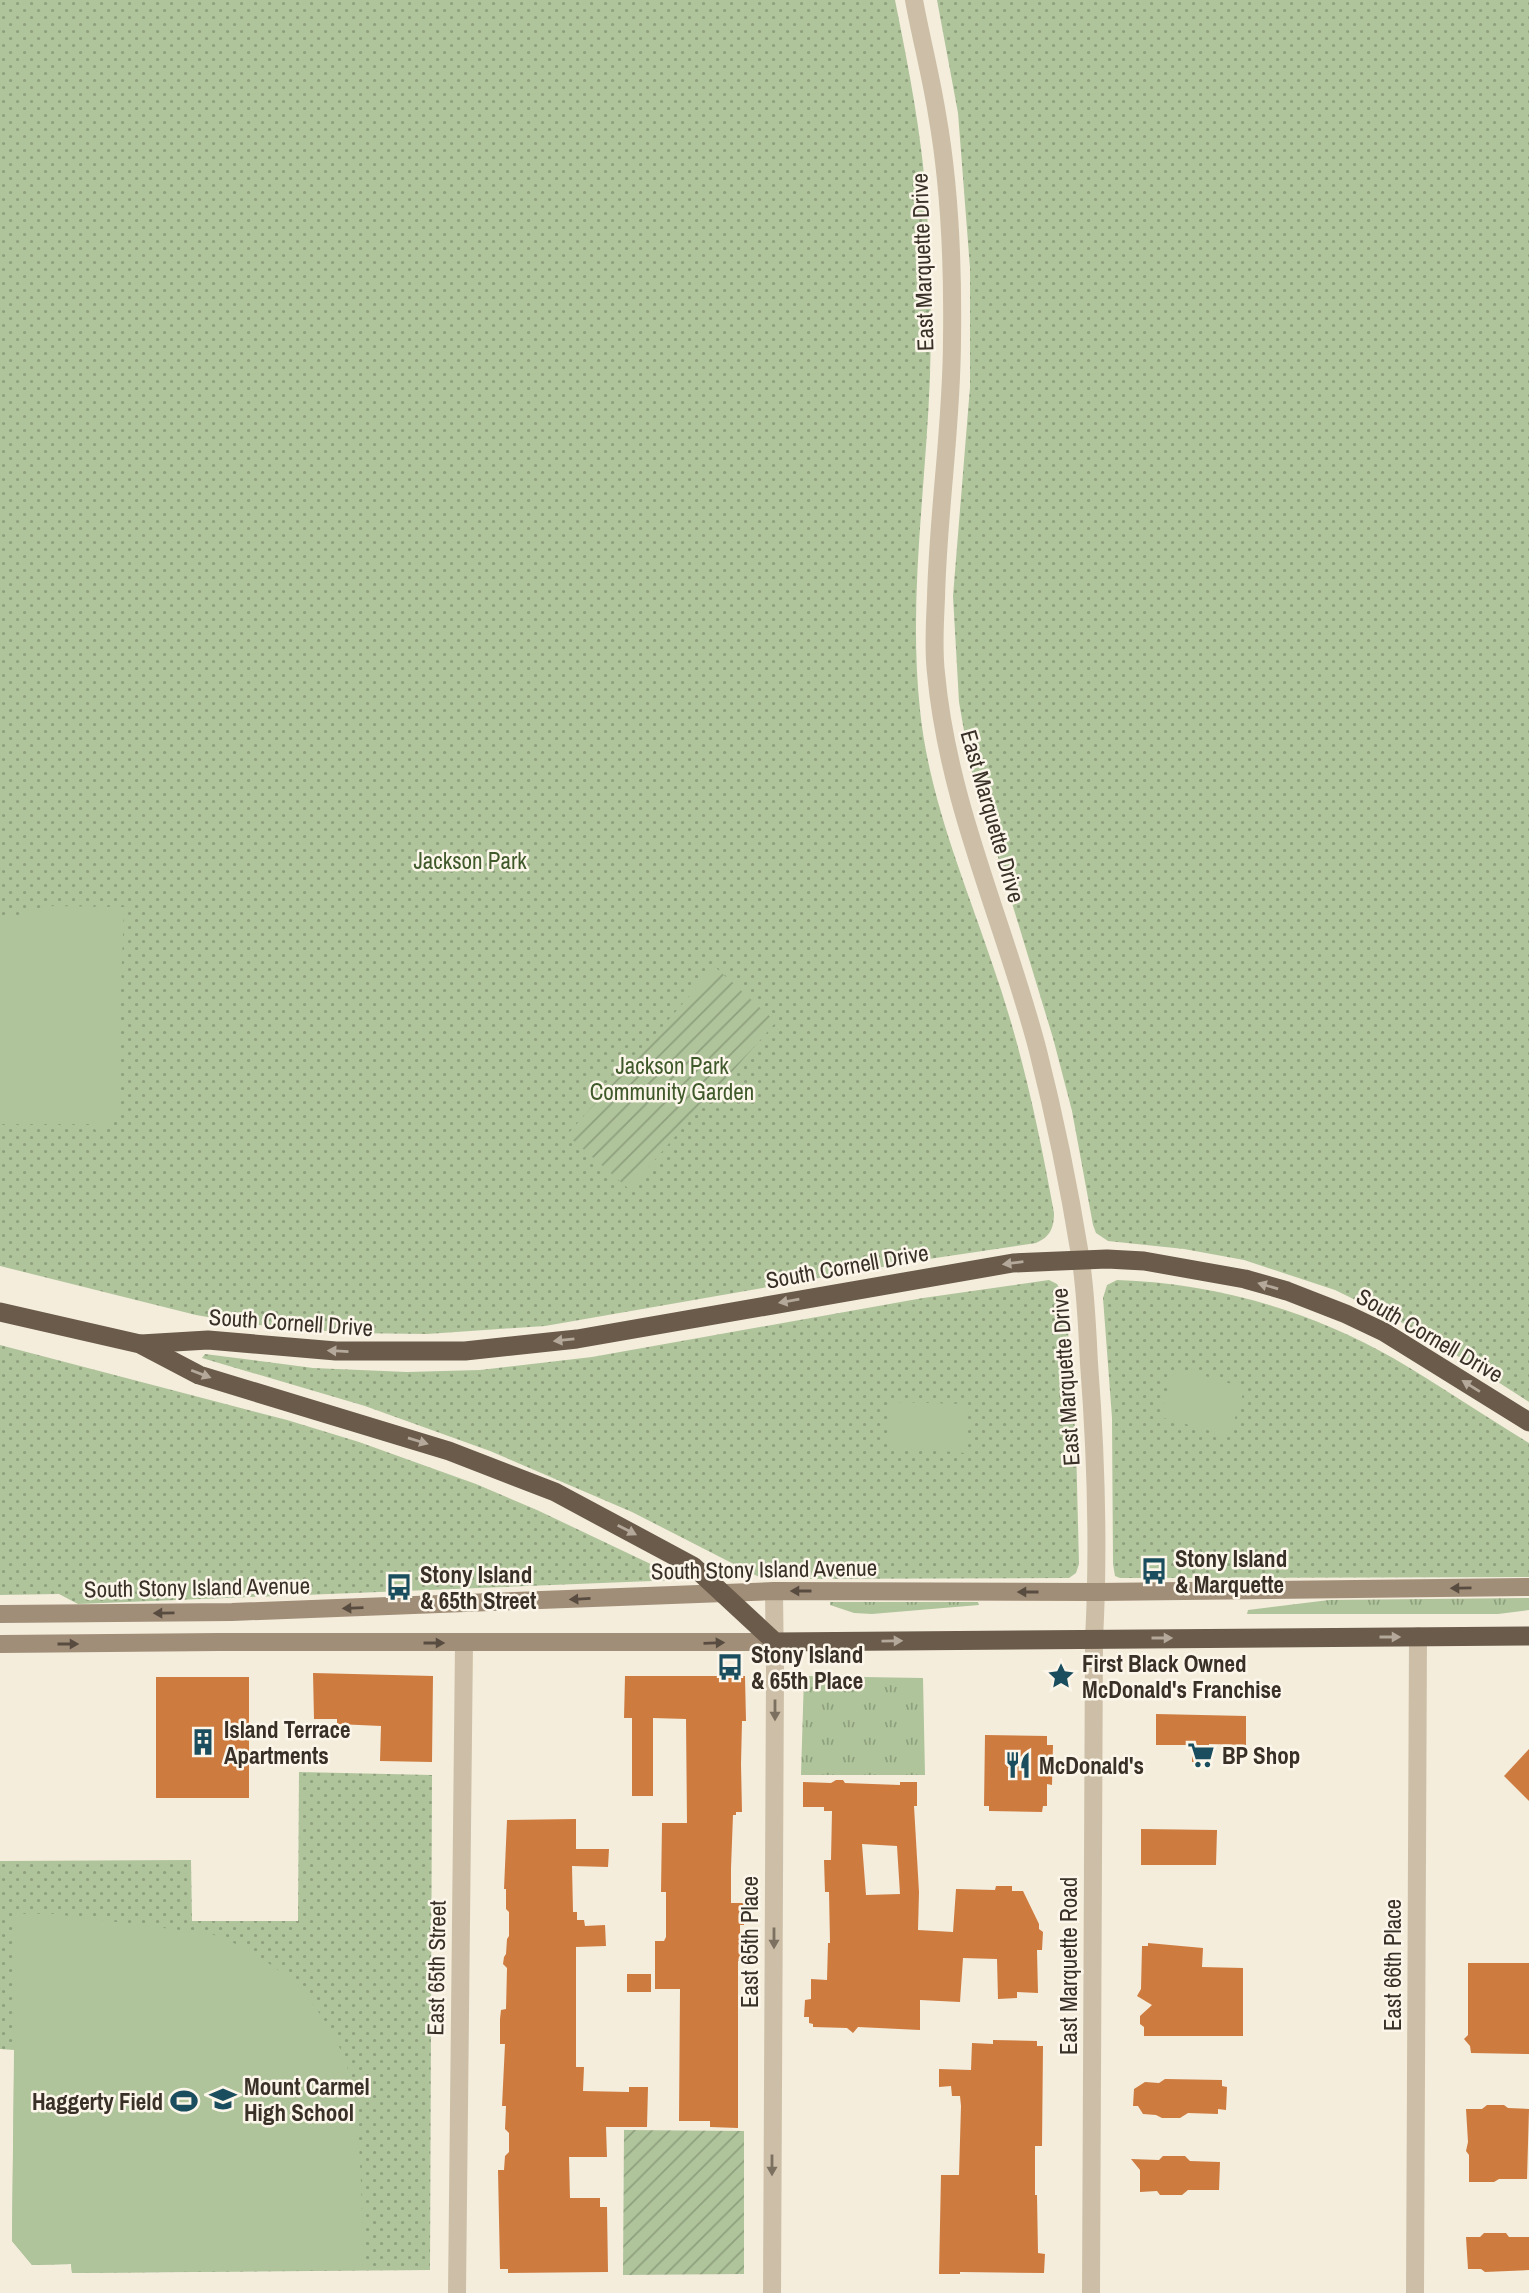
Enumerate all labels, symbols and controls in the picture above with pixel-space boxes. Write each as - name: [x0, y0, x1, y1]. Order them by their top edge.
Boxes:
- street label: East Marquette Drive: [903, 172, 941, 352]
- street label: East Marquette Drive: [954, 726, 1032, 906]
- park label: Jackson Park: [413, 845, 527, 876]
- park label: Jackson Park Community Garden: [590, 1050, 754, 1107]
- street label: South Cornell Drive: [763, 1236, 931, 1296]
- one-way arrow: [1002, 1258, 1024, 1269]
- one-way arrow: [1257, 1280, 1278, 1290]
- street label: South Cornell Drive: [1351, 1280, 1509, 1390]
- street label: East Marquette Drive: [1043, 1287, 1087, 1467]
- one-way arrow: [777, 1296, 799, 1307]
- street label: South Cornell Drive: [208, 1301, 374, 1343]
- one-way arrow: [553, 1335, 575, 1346]
- one-way arrow: [326, 1345, 348, 1356]
- one-way arrow: [190, 1369, 211, 1380]
- one-way arrow: [1462, 1380, 1481, 1393]
- one-way arrow: [408, 1437, 429, 1447]
- one-way arrow: [617, 1524, 637, 1535]
- place label: Stony Island & Marquette: [1175, 1543, 1287, 1600]
- street label: South Stony Island Avenue: [651, 1552, 877, 1586]
- bus stop icon: Stony Island & Marquette: [1139, 1556, 1169, 1586]
- place label: Stony Island & 65th Street: [420, 1559, 536, 1616]
- street label: South Stony Island Avenue: [84, 1570, 310, 1604]
- bus stop icon: Stony Island & 65th Street: [384, 1572, 414, 1602]
- one-way arrow: [1450, 1582, 1472, 1594]
- one-way arrow: [790, 1585, 812, 1597]
- one-way arrow: [1017, 1586, 1039, 1598]
- one-way arrow: [569, 1594, 591, 1605]
- one-way arrow: [342, 1602, 364, 1613]
- one-way arrow: [153, 1607, 175, 1618]
- one-way arrow: [1379, 1631, 1401, 1642]
- one-way arrow: [1151, 1632, 1173, 1644]
- one-way arrow: [881, 1635, 903, 1647]
- one-way arrow: [424, 1637, 446, 1649]
- one-way arrow: [703, 1637, 725, 1648]
- one-way arrow: [57, 1638, 79, 1650]
- place label: Stony Island & 65th Place: [751, 1639, 863, 1696]
- place label: First Black Owned McDonald's Franchise: [1082, 1648, 1281, 1705]
- bus stop icon: Stony Island & 65th Place: [715, 1652, 745, 1682]
- place icon: First Black Owned McDonald's Franchise: [1046, 1661, 1076, 1691]
- one-way arrow: [769, 1700, 781, 1722]
- place label: Island Terrace Apartments: [224, 1714, 351, 1771]
- building icon: Island Terrace Apartments: [188, 1727, 218, 1757]
- supermarket icon: BP Shop: [1186, 1740, 1216, 1770]
- place label: BP Shop: [1222, 1740, 1300, 1771]
- restaurant icon: McDonald's: [1003, 1750, 1033, 1780]
- place label: McDonald's: [1039, 1750, 1144, 1781]
- street label: East 65th Place: [734, 1876, 765, 2008]
- street label: East Marquette Road: [1053, 1877, 1084, 2055]
- street label: East 66th Place: [1377, 1899, 1408, 2031]
- street label: East 65th Street: [419, 1900, 453, 2036]
- one-way arrow: [768, 1927, 780, 1949]
- place label: Mount Carmel High School: [244, 2071, 370, 2128]
- school or university icon: Mount Carmel High School: [208, 2084, 238, 2114]
- place label: Haggerty Field: [32, 2086, 163, 2117]
- sports icon: Haggerty Field: [169, 2086, 199, 2116]
- one-way arrow: [767, 2155, 778, 2177]

